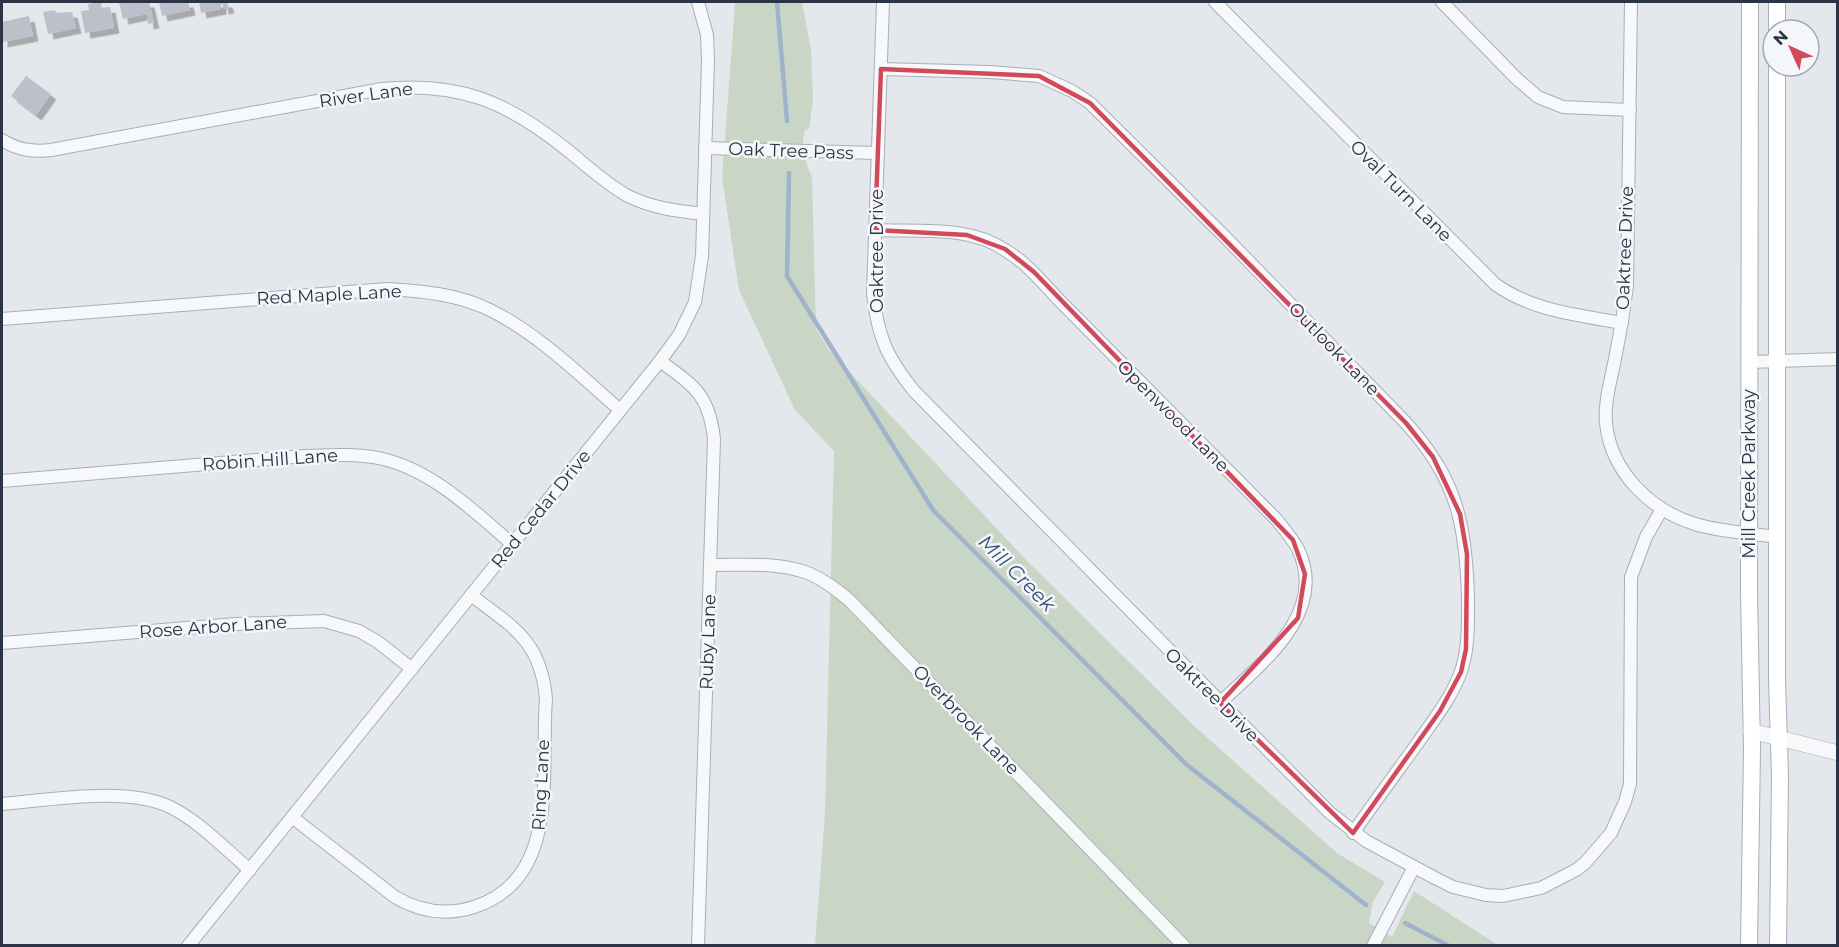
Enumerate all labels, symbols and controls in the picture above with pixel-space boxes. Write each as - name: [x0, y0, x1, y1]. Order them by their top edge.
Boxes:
- north arrow: [1761, 18, 1821, 78]
- text: N: [1769, 26, 1792, 49]
- street label: River Lane: [318, 78, 414, 112]
- street label: Oval Turn Lane: [1345, 135, 1457, 247]
- street label: Oak Tree Pass: [728, 138, 854, 164]
- street label: Oaktree Drive: [1612, 185, 1638, 311]
- street label: Oaktree Drive: [866, 189, 888, 313]
- street label: Red Maple Lane: [256, 280, 402, 310]
- street label: Outlook Lane: [1284, 298, 1384, 400]
- street label: Openwood Lane: [1112, 355, 1234, 477]
- street label: Mill Creek Parkway: [1738, 389, 1760, 559]
- street label: Robin Hill Lane: [201, 444, 339, 476]
- street label: Red Cedar Drive: [487, 445, 596, 573]
- water label: Mill Creek: [974, 530, 1061, 617]
- street label: Ruby Lane: [695, 594, 721, 690]
- street label: Rose Arbor Lane: [138, 611, 288, 643]
- street label: Oaktree Drive: [1160, 643, 1264, 747]
- street label: Overbrook Lane: [908, 661, 1024, 780]
- street label: Ring Lane: [528, 739, 554, 831]

